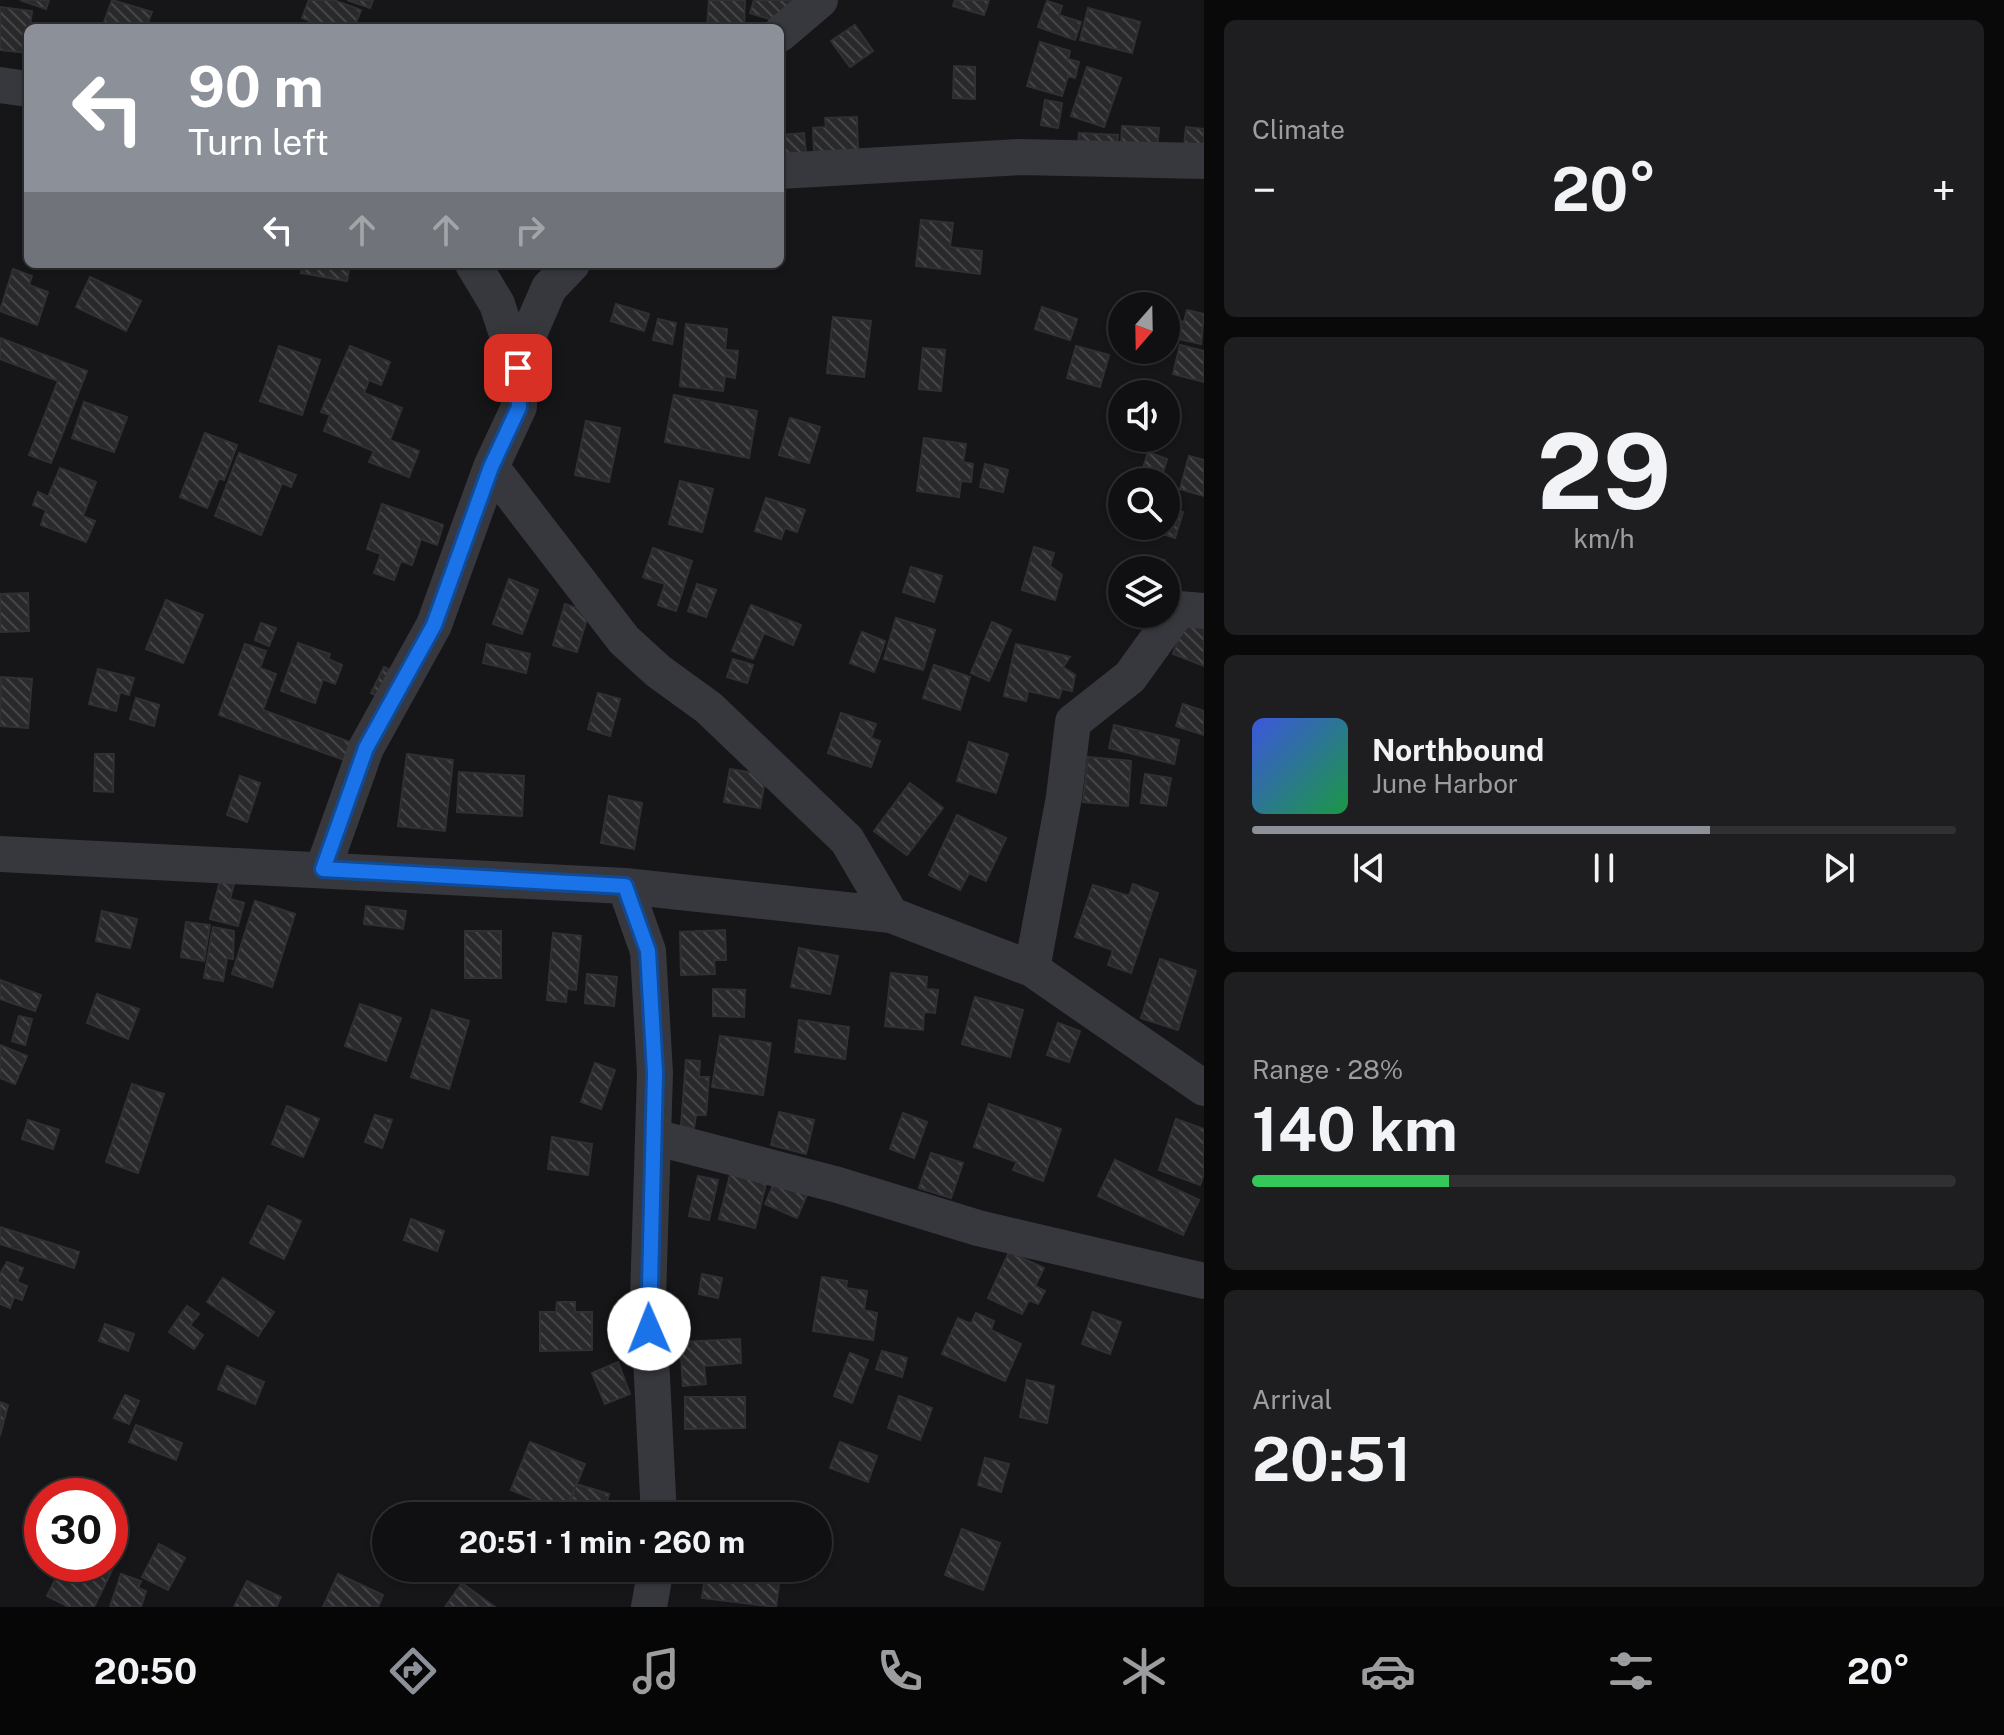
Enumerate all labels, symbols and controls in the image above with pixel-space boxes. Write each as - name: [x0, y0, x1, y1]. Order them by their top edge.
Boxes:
- text: 90 m: [188, 54, 324, 120]
- icon: left: [56, 56, 160, 160]
- text: Climate: [1252, 114, 1345, 145]
- text: Turn left: [188, 121, 329, 163]
- text: 20°: [1551, 154, 1657, 225]
- text: −: [1252, 164, 1276, 216]
- text: +: [1932, 164, 1956, 216]
- icon: left: [256, 208, 300, 252]
- icon: ahead: [340, 208, 384, 252]
- icon: ahead: [424, 208, 468, 252]
- icon: right: [508, 208, 552, 252]
- north arrow: [1108, 292, 1180, 364]
- map controls: [1108, 292, 1180, 628]
- pin: [484, 334, 552, 402]
- icon: arrive: [496, 346, 540, 390]
- button: sound: [1108, 380, 1180, 452]
- text: 29: [1537, 410, 1671, 532]
- button: search: [1108, 468, 1180, 540]
- text: km/h: [1573, 523, 1635, 554]
- button: layers: [1108, 556, 1180, 628]
- text: Northbound: [1372, 732, 1544, 768]
- text: June Harbor: [1372, 768, 1518, 799]
- icon: previous: [1347, 846, 1391, 890]
- icon: pause: [1582, 846, 1626, 890]
- icon: next: [1817, 846, 1861, 890]
- text: Range · 28%: [1252, 1054, 1403, 1085]
- text: 140 km: [1252, 1094, 1458, 1165]
- position arrow: [607, 1287, 691, 1371]
- text: Arrival: [1252, 1384, 1332, 1415]
- text: 20:51: [1252, 1424, 1411, 1495]
- speed limit sign: 30: [24, 1478, 128, 1582]
- text: 20:51 · 1 min · 260 m: [459, 1524, 745, 1560]
- icon: directions: [385, 1643, 441, 1699]
- icon: music: [628, 1643, 684, 1699]
- icon: phone: [872, 1643, 928, 1699]
- icon: climate: [1116, 1643, 1172, 1699]
- icon: car: [1360, 1643, 1416, 1699]
- icon: filters: [1603, 1643, 1659, 1699]
- text: 20:50: [94, 1650, 197, 1692]
- text: 20°: [1847, 1650, 1910, 1692]

